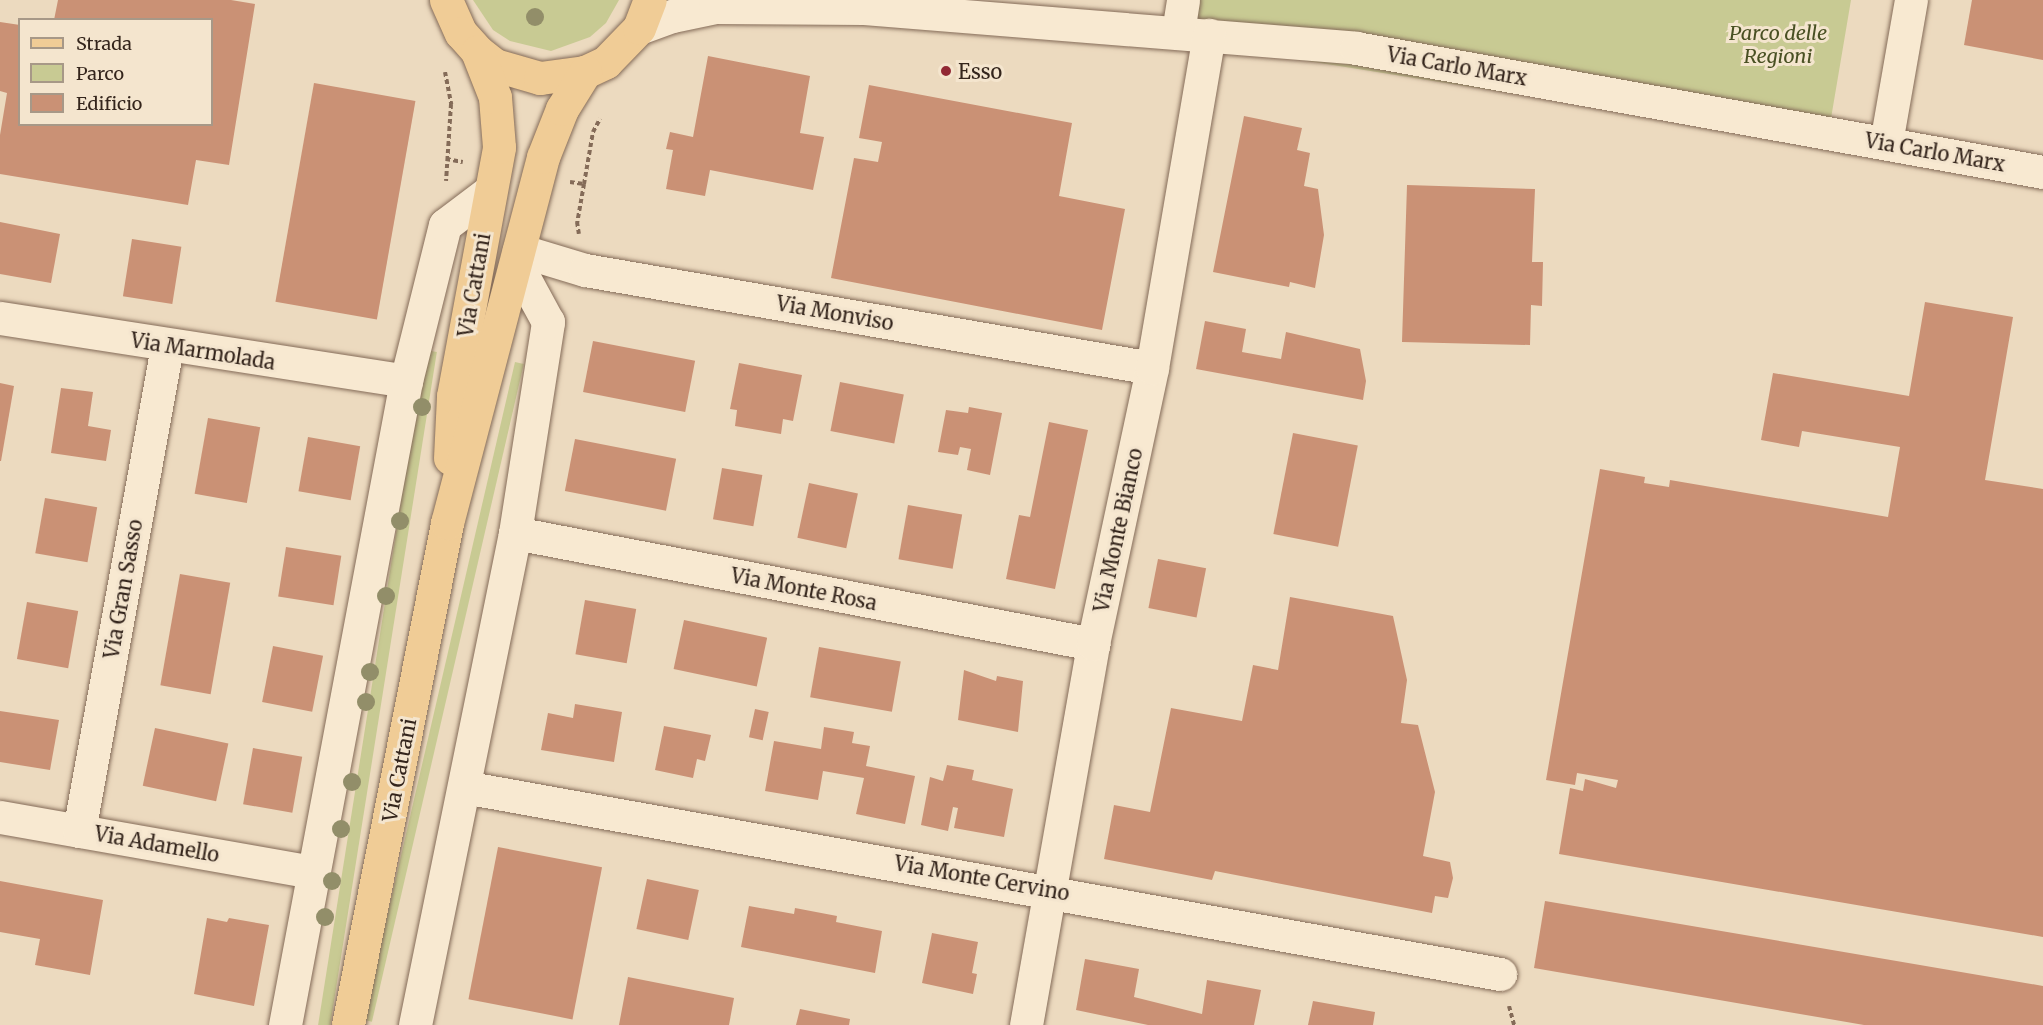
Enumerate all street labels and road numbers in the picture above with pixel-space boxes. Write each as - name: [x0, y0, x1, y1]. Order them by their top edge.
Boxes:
- street label: Via Carlo Marx: [1385, 42, 1529, 90]
- street label: Via Carlo Marx: [1863, 128, 2007, 176]
- street label: Via Cattani: [453, 231, 495, 339]
- street label: Via Monviso: [775, 291, 895, 335]
- street label: Via Marmolada: [129, 328, 277, 374]
- street label: Via Monte Bianco: [1089, 446, 1147, 614]
- street label: Via Gran Sasso: [99, 517, 147, 661]
- street label: Via Monte Rosa: [729, 563, 879, 615]
- street label: Via Cattani: [377, 716, 421, 824]
- street label: Via Adamello: [93, 821, 221, 867]
- street label: Via Monte Cervino: [893, 851, 1071, 905]

